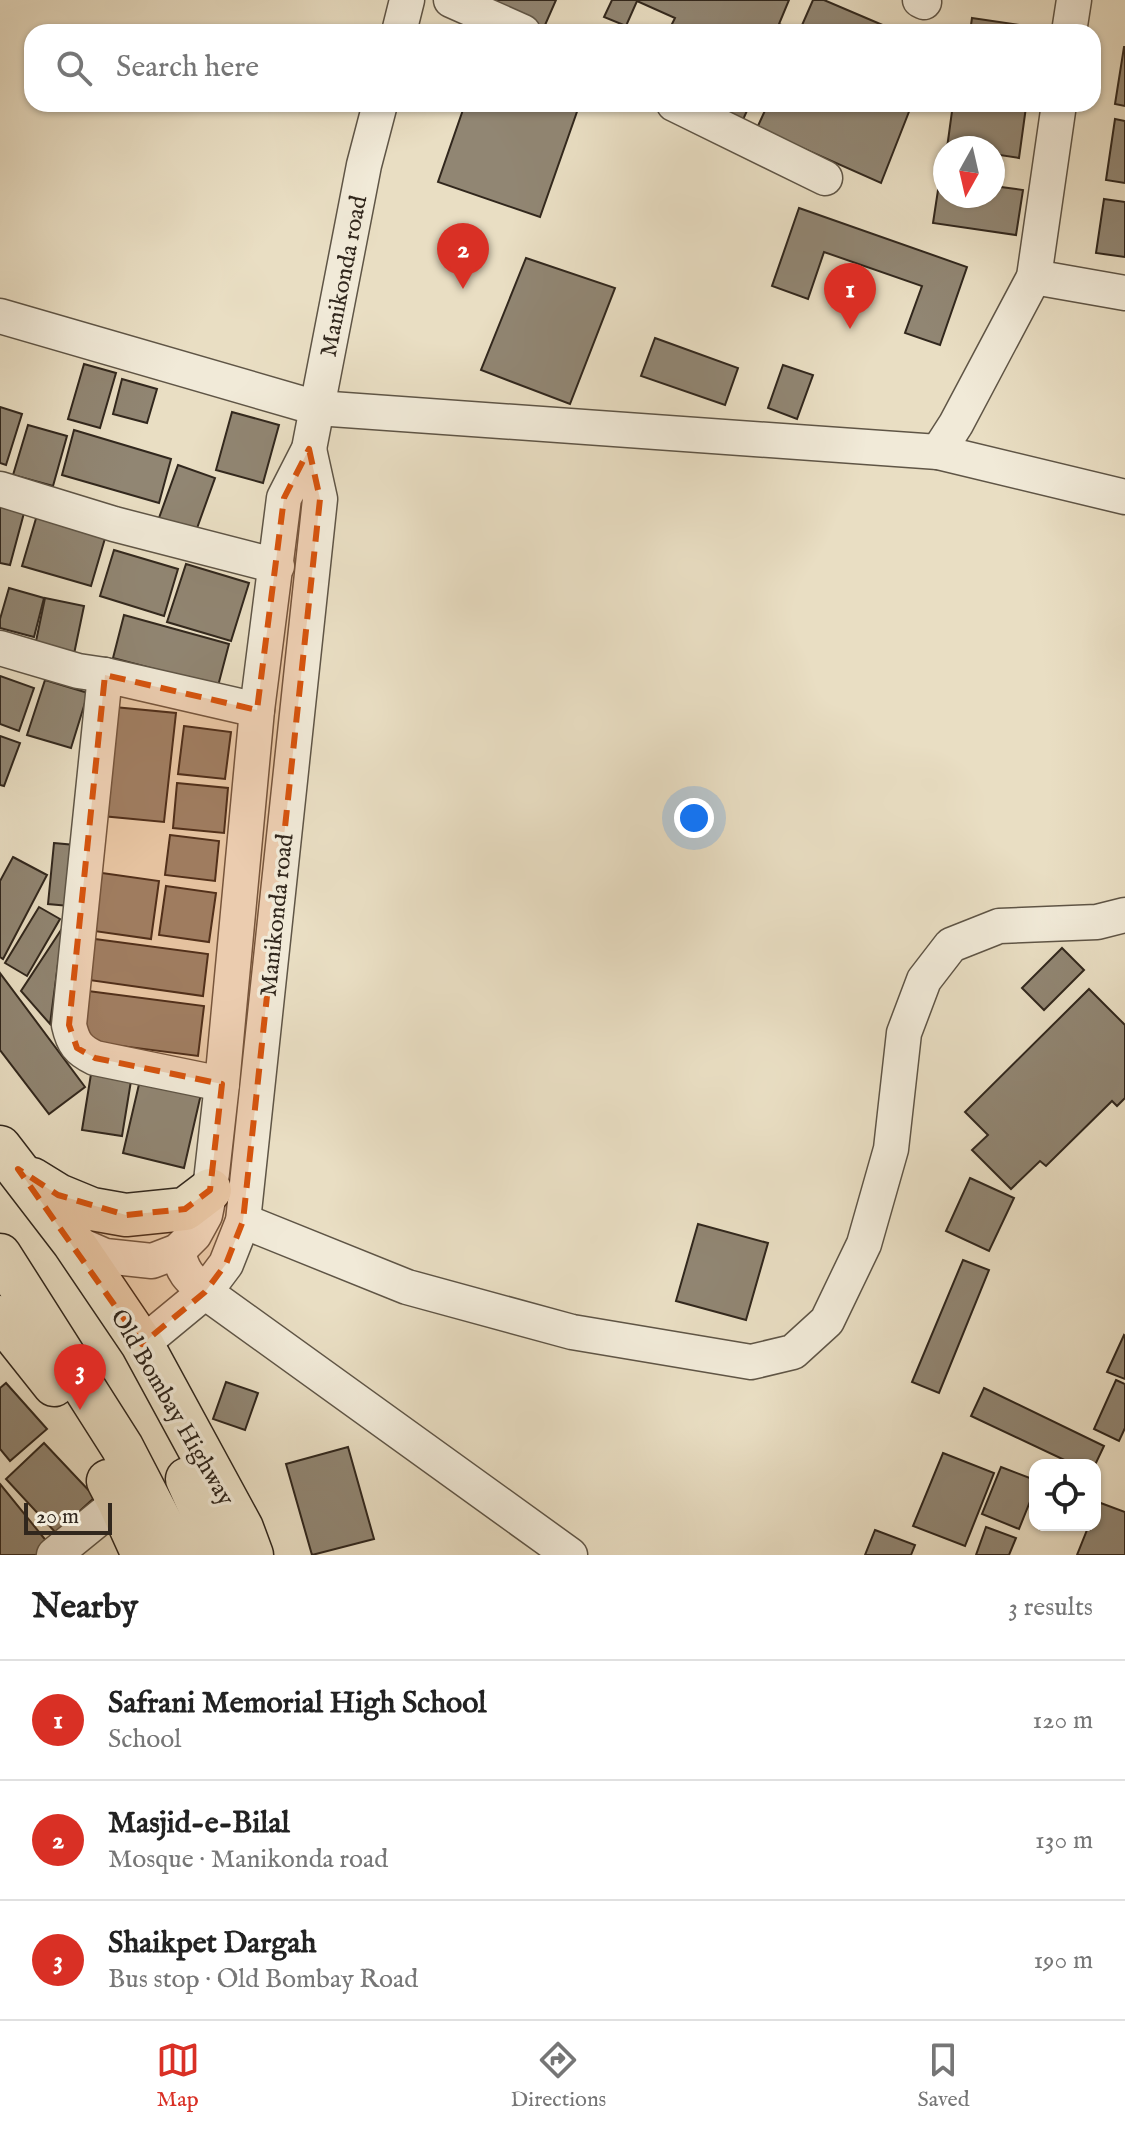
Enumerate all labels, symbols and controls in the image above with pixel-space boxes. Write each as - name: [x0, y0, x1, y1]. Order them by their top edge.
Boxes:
- search box: [24, 24, 1101, 112]
- icon: search: [52, 46, 96, 90]
- text: Search here: [116, 49, 259, 87]
- north arrow: [933, 136, 1005, 208]
- street label: Manikonda road: [314, 193, 375, 360]
- pin: 2: [437, 223, 489, 289]
- pin: 1: [824, 263, 876, 329]
- your location: [674, 798, 714, 838]
- street label: Manikonda road: [254, 832, 301, 998]
- street label: Old Bombay Highway: [103, 1304, 241, 1512]
- pin: 3: [54, 1344, 106, 1410]
- map controls: [1029, 1459, 1101, 1531]
- button: locate: [1029, 1459, 1101, 1531]
- scale bar: [24, 1499, 112, 1535]
- text: 20 m: [36, 1503, 79, 1531]
- text: Nearby: [32, 1586, 138, 1629]
- text: 3 results: [1008, 1591, 1093, 1624]
- text: Safrani Memorial High School: [108, 1685, 487, 1723]
- text: 1: [53, 1704, 63, 1737]
- text: 120 m: [1033, 1704, 1093, 1737]
- text: School: [108, 1723, 181, 1756]
- text: Masjid-e-Bilal: [108, 1805, 290, 1843]
- text: 2: [52, 1824, 64, 1857]
- text: 130 m: [1035, 1824, 1093, 1857]
- text: Mosque · Manikonda road: [108, 1843, 388, 1876]
- text: Shaikpet Dargah: [108, 1925, 317, 1963]
- text: 3: [53, 1944, 63, 1977]
- text: 190 m: [1033, 1944, 1093, 1977]
- text: Bus stop · Old Bombay Road: [108, 1963, 418, 1996]
- tab: Map: [156, 2038, 200, 2114]
- tab: Directions: [511, 2038, 606, 2114]
- tab: Saved: [917, 2038, 969, 2114]

